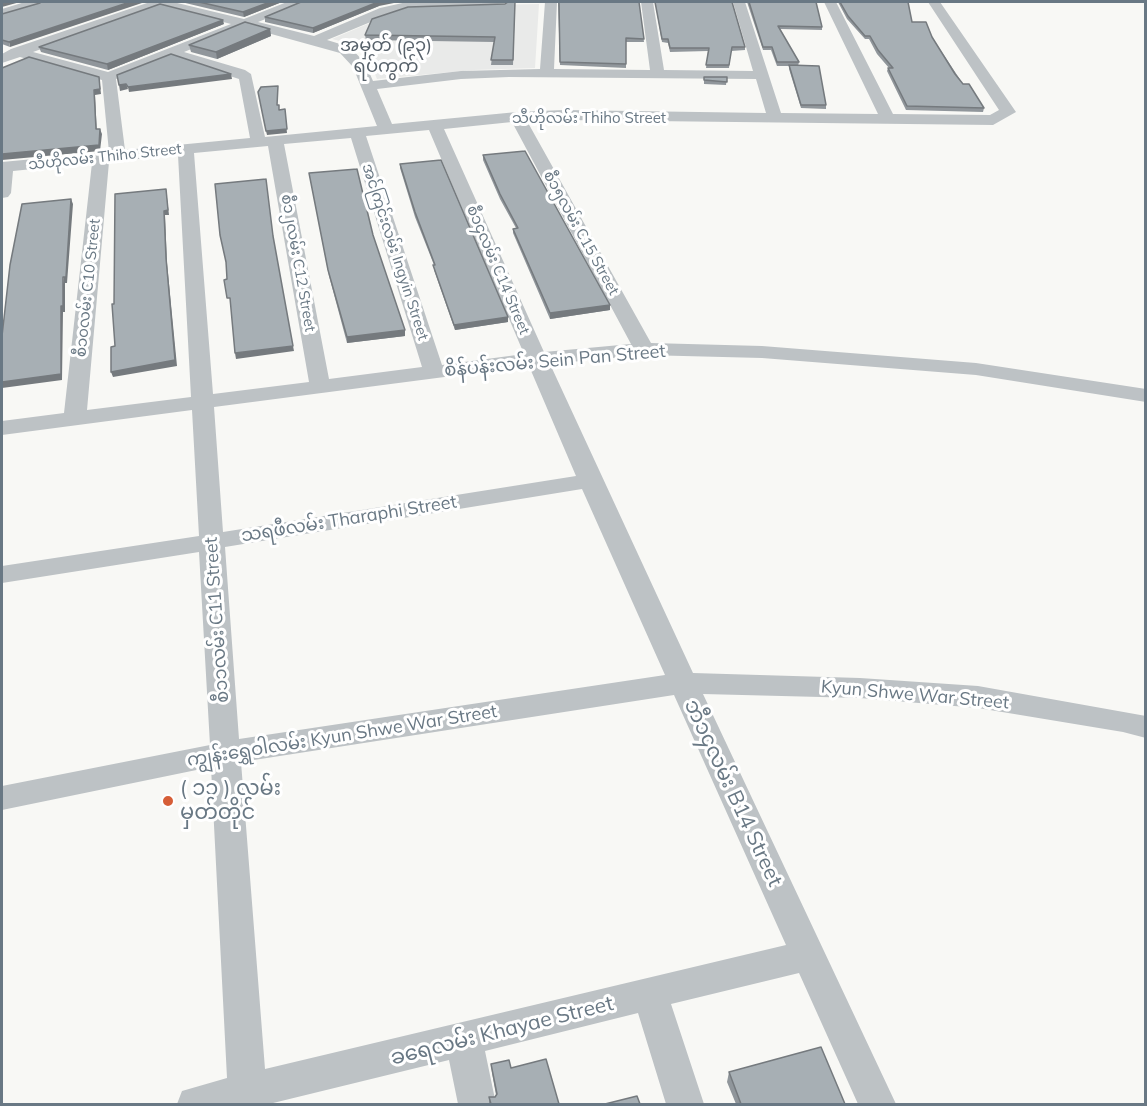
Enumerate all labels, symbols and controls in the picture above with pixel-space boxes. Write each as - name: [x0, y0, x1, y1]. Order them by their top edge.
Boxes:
- district label: အမှတ် (၉၃) ရပ်ကွက်: [340, 35, 432, 78]
- street label: သီဟိုလမ်း Thiho Street: [512, 109, 666, 127]
- street label: သီဟိုလမ်း Thiho Street: [27, 140, 183, 174]
- street label: အင်ကြင်းလမ်း Ingyin Street: [358, 161, 432, 343]
- street label: စီ၁၅လမ်း C15 Street: [539, 168, 623, 298]
- street label: စီ၁၂လမ်း C12 Street: [277, 193, 319, 333]
- street label: စီ၁၄လမ်း C14 Street: [463, 203, 533, 337]
- street label: စီ၁၀လမ်း C10 Street: [72, 218, 104, 358]
- street label: စိန်ပန်းလမ်း Sein Pan Street: [443, 341, 667, 381]
- street label: သရဖီလမ်း Tharaphi Street: [240, 491, 458, 547]
- street label: စီ၁၁လမ်း C11 Street: [200, 536, 234, 704]
- street label: Kyun Shwe War Street: [820, 676, 1010, 714]
- street label: ဘီ၁၄လမ်း B14 Street: [679, 696, 787, 890]
- street label: ကျွန်းရွှေဝါလမ်း Kyun Shwe War Street: [185, 701, 499, 771]
- place label: ( ၁၁ ) လမ်း မှတ်တိုင်: [180, 776, 281, 826]
- marker: ( ၁၁ ) လမ်း မှတ်တိုင်: [161, 794, 175, 808]
- street label: ခရေလမ်း Khayae Street: [388, 991, 616, 1071]

